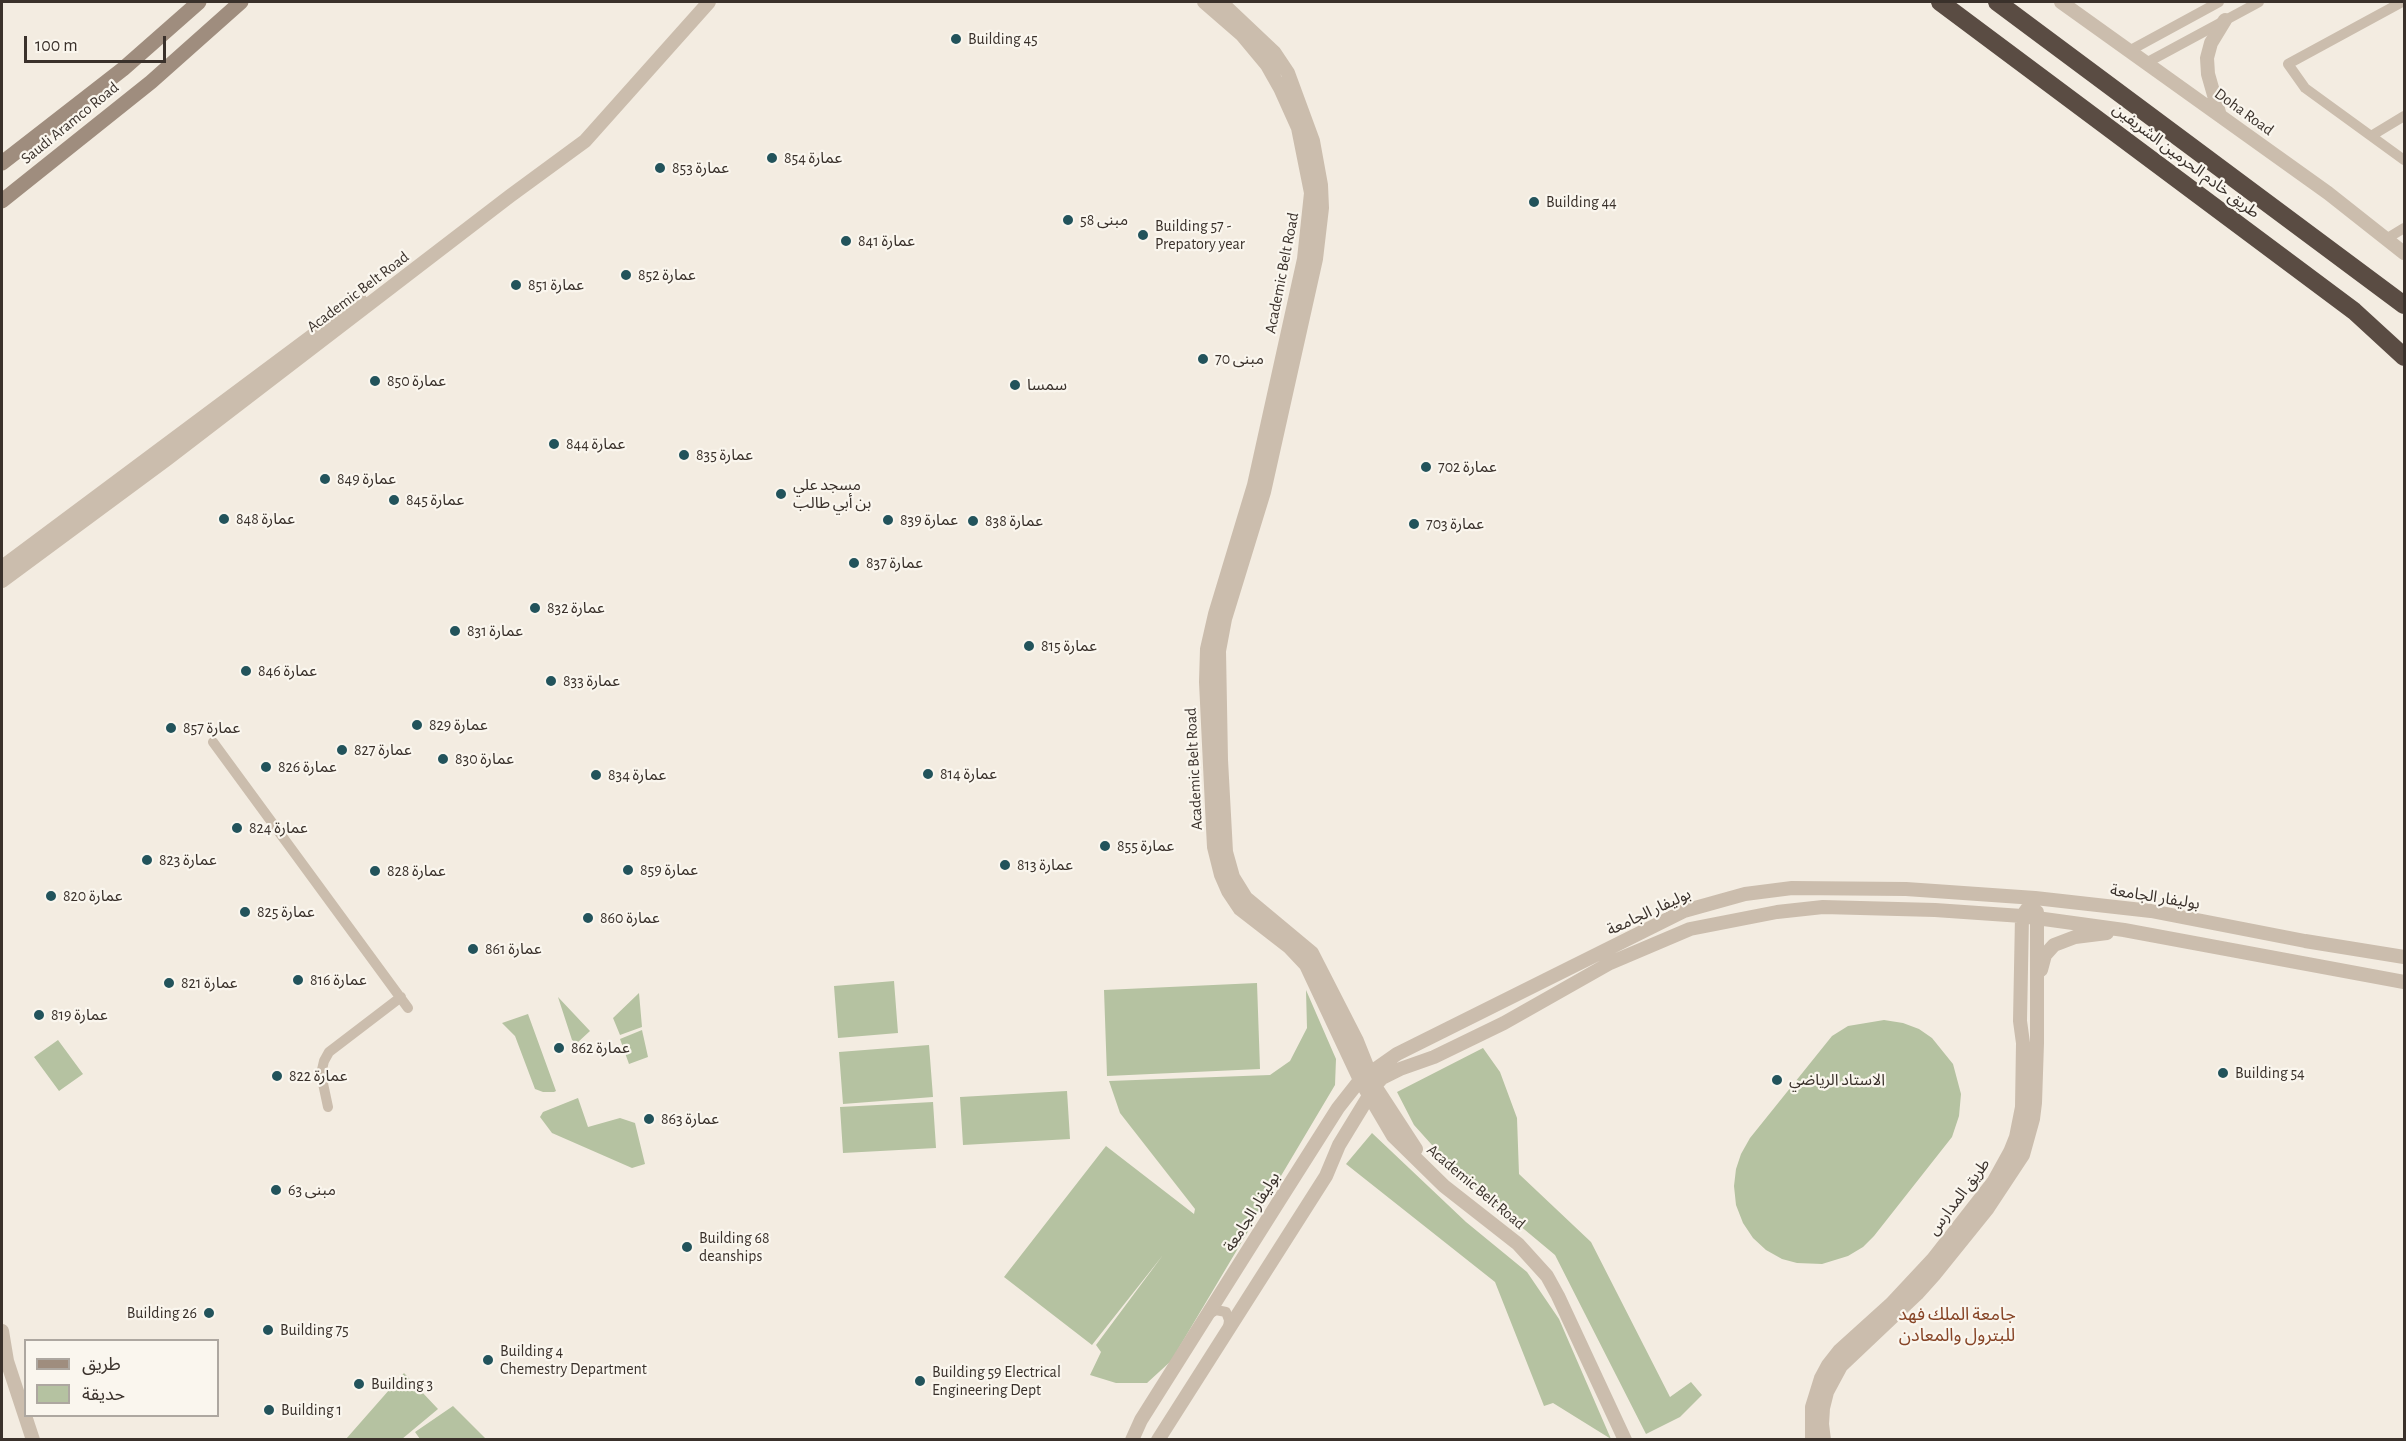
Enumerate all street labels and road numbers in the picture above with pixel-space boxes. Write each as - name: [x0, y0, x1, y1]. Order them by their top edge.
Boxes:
- street label: Saudi Aramco Road: [17, 78, 123, 168]
- street label: Doha Road: [2211, 84, 2277, 140]
- street label: طريق خادم الحرمين الشريفين: [2109, 99, 2263, 223]
- street label: Academic Belt Road: [1261, 211, 1303, 335]
- street label: Academic Belt Road: [303, 247, 413, 337]
- street label: Academic Belt Road: [1181, 707, 1207, 831]
- street label: بوليفار الجامعة: [2109, 880, 2201, 914]
- street label: بوليفار الجامعة: [1604, 884, 1694, 940]
- street label: Academic Belt Road: [1423, 1140, 1529, 1234]
- street label: طريق المدارس: [1924, 1155, 1994, 1239]
- street label: بوليفار الجامعة: [1220, 1169, 1284, 1255]

